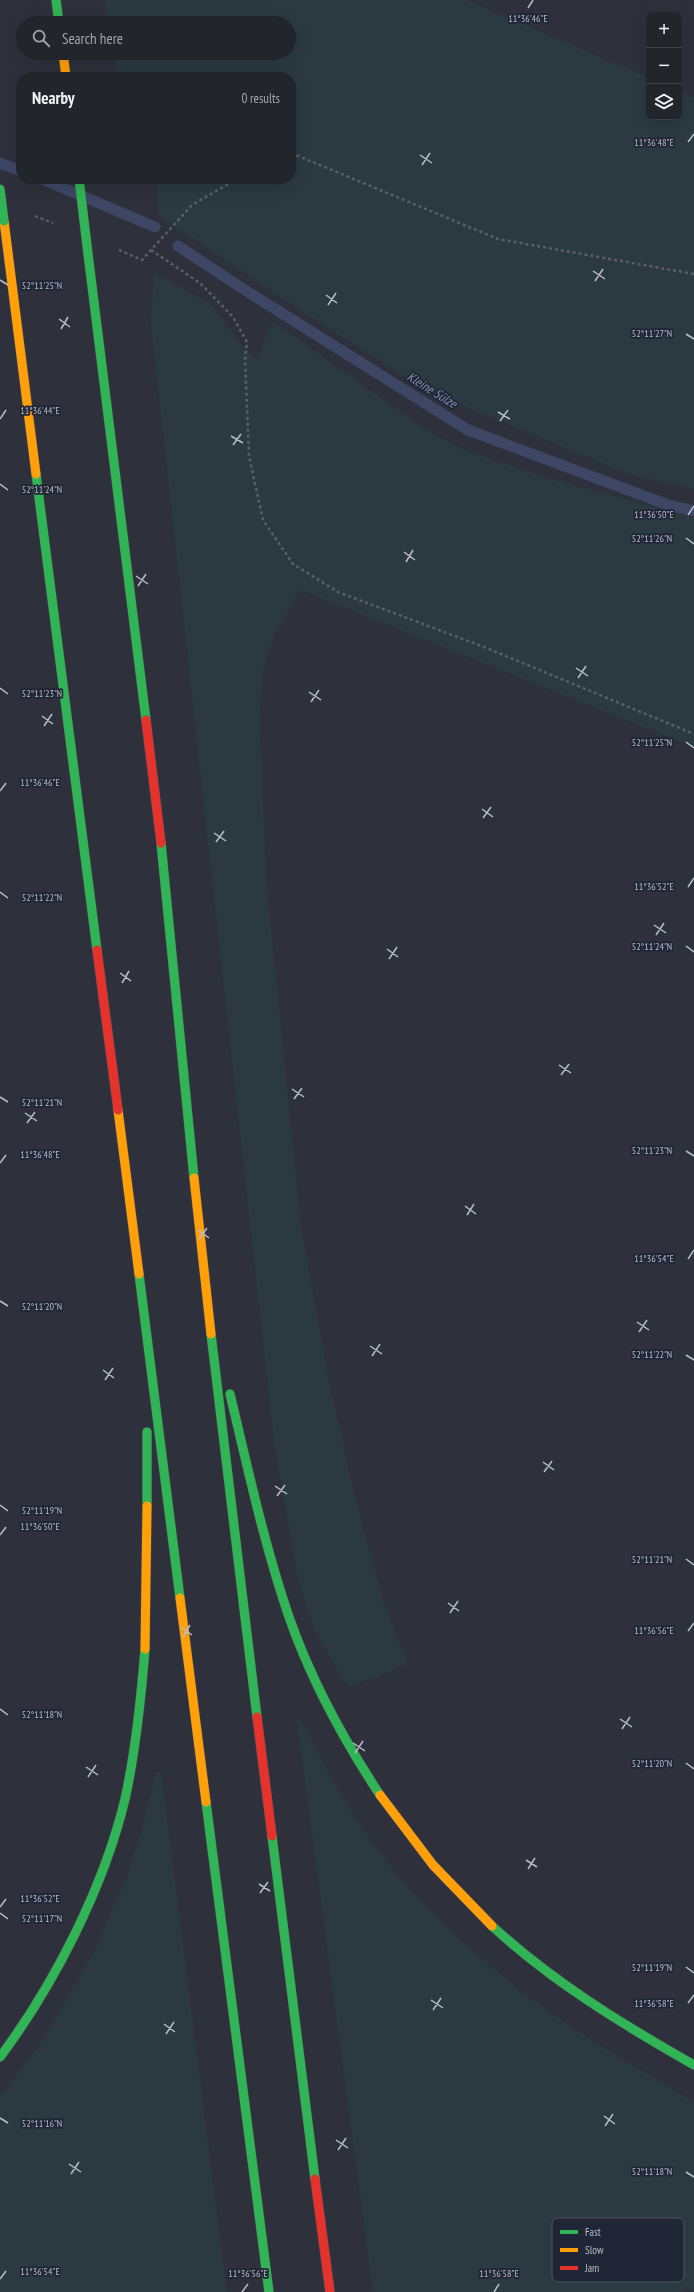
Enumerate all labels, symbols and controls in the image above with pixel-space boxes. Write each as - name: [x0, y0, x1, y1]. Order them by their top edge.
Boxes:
- text: 11°36'46"E: [508, 12, 548, 25]
- map controls: [646, 12, 682, 120]
- button: +: [646, 12, 682, 48]
- search box: [16, 16, 296, 60]
- icon: search: [30, 27, 52, 49]
- text: Search here: [62, 29, 123, 48]
- button: −: [646, 48, 682, 84]
- button: layers: [646, 84, 682, 120]
- text: Nearby: [32, 87, 75, 109]
- text: 0 results: [241, 90, 280, 107]
- text: 11°36'48"E: [634, 136, 674, 149]
- text: 52°11'25"N: [22, 279, 62, 292]
- text: 52°11'27"N: [632, 327, 672, 340]
- water label: Kleine Sülze: [404, 368, 461, 413]
- text: 11°36'44"E: [20, 404, 60, 417]
- text: 52°11'24"N: [22, 483, 62, 496]
- text: 11°36'50"E: [634, 508, 674, 521]
- text: 52°11'26"N: [632, 532, 672, 545]
- text: 52°11'23"N: [22, 687, 62, 700]
- text: 52°11'25"N: [632, 736, 672, 749]
- text: 11°36'46"E: [20, 776, 60, 789]
- text: 11°36'52"E: [634, 880, 674, 893]
- text: 52°11'22"N: [22, 891, 62, 904]
- text: 52°11'24"N: [632, 940, 672, 953]
- text: 52°11'21"N: [22, 1096, 62, 1109]
- text: 52°11'23"N: [632, 1144, 672, 1157]
- text: 11°36'48"E: [20, 1148, 60, 1161]
- text: 11°36'54"E: [634, 1252, 674, 1265]
- text: 52°11'20"N: [22, 1300, 62, 1313]
- text: 52°11'22"N: [632, 1348, 672, 1361]
- text: 52°11'19"N: [22, 1504, 62, 1517]
- text: 11°36'50"E: [20, 1520, 60, 1533]
- text: 52°11'21"N: [632, 1553, 672, 1566]
- text: 11°36'56"E: [634, 1624, 674, 1637]
- text: 52°11'18"N: [22, 1708, 62, 1721]
- text: 52°11'20"N: [632, 1757, 672, 1770]
- text: 11°36'52"E: [20, 1892, 60, 1905]
- text: 52°11'17"N: [22, 1912, 62, 1925]
- text: 52°11'19"N: [632, 1961, 672, 1974]
- text: 11°36'58"E: [634, 1997, 674, 2010]
- text: 52°11'16"N: [22, 2117, 62, 2130]
- text: 52°11'18"N: [632, 2165, 672, 2178]
- legend: [552, 2218, 684, 2282]
- text: Fast: [585, 2225, 601, 2239]
- text: Slow: [585, 2243, 604, 2257]
- text: Jam: [584, 2261, 599, 2275]
- text: 11°36'54"E: [20, 2265, 60, 2278]
- text: 11°36'56"E: [228, 2267, 268, 2280]
- text: 11°36'58"E: [479, 2267, 519, 2280]

